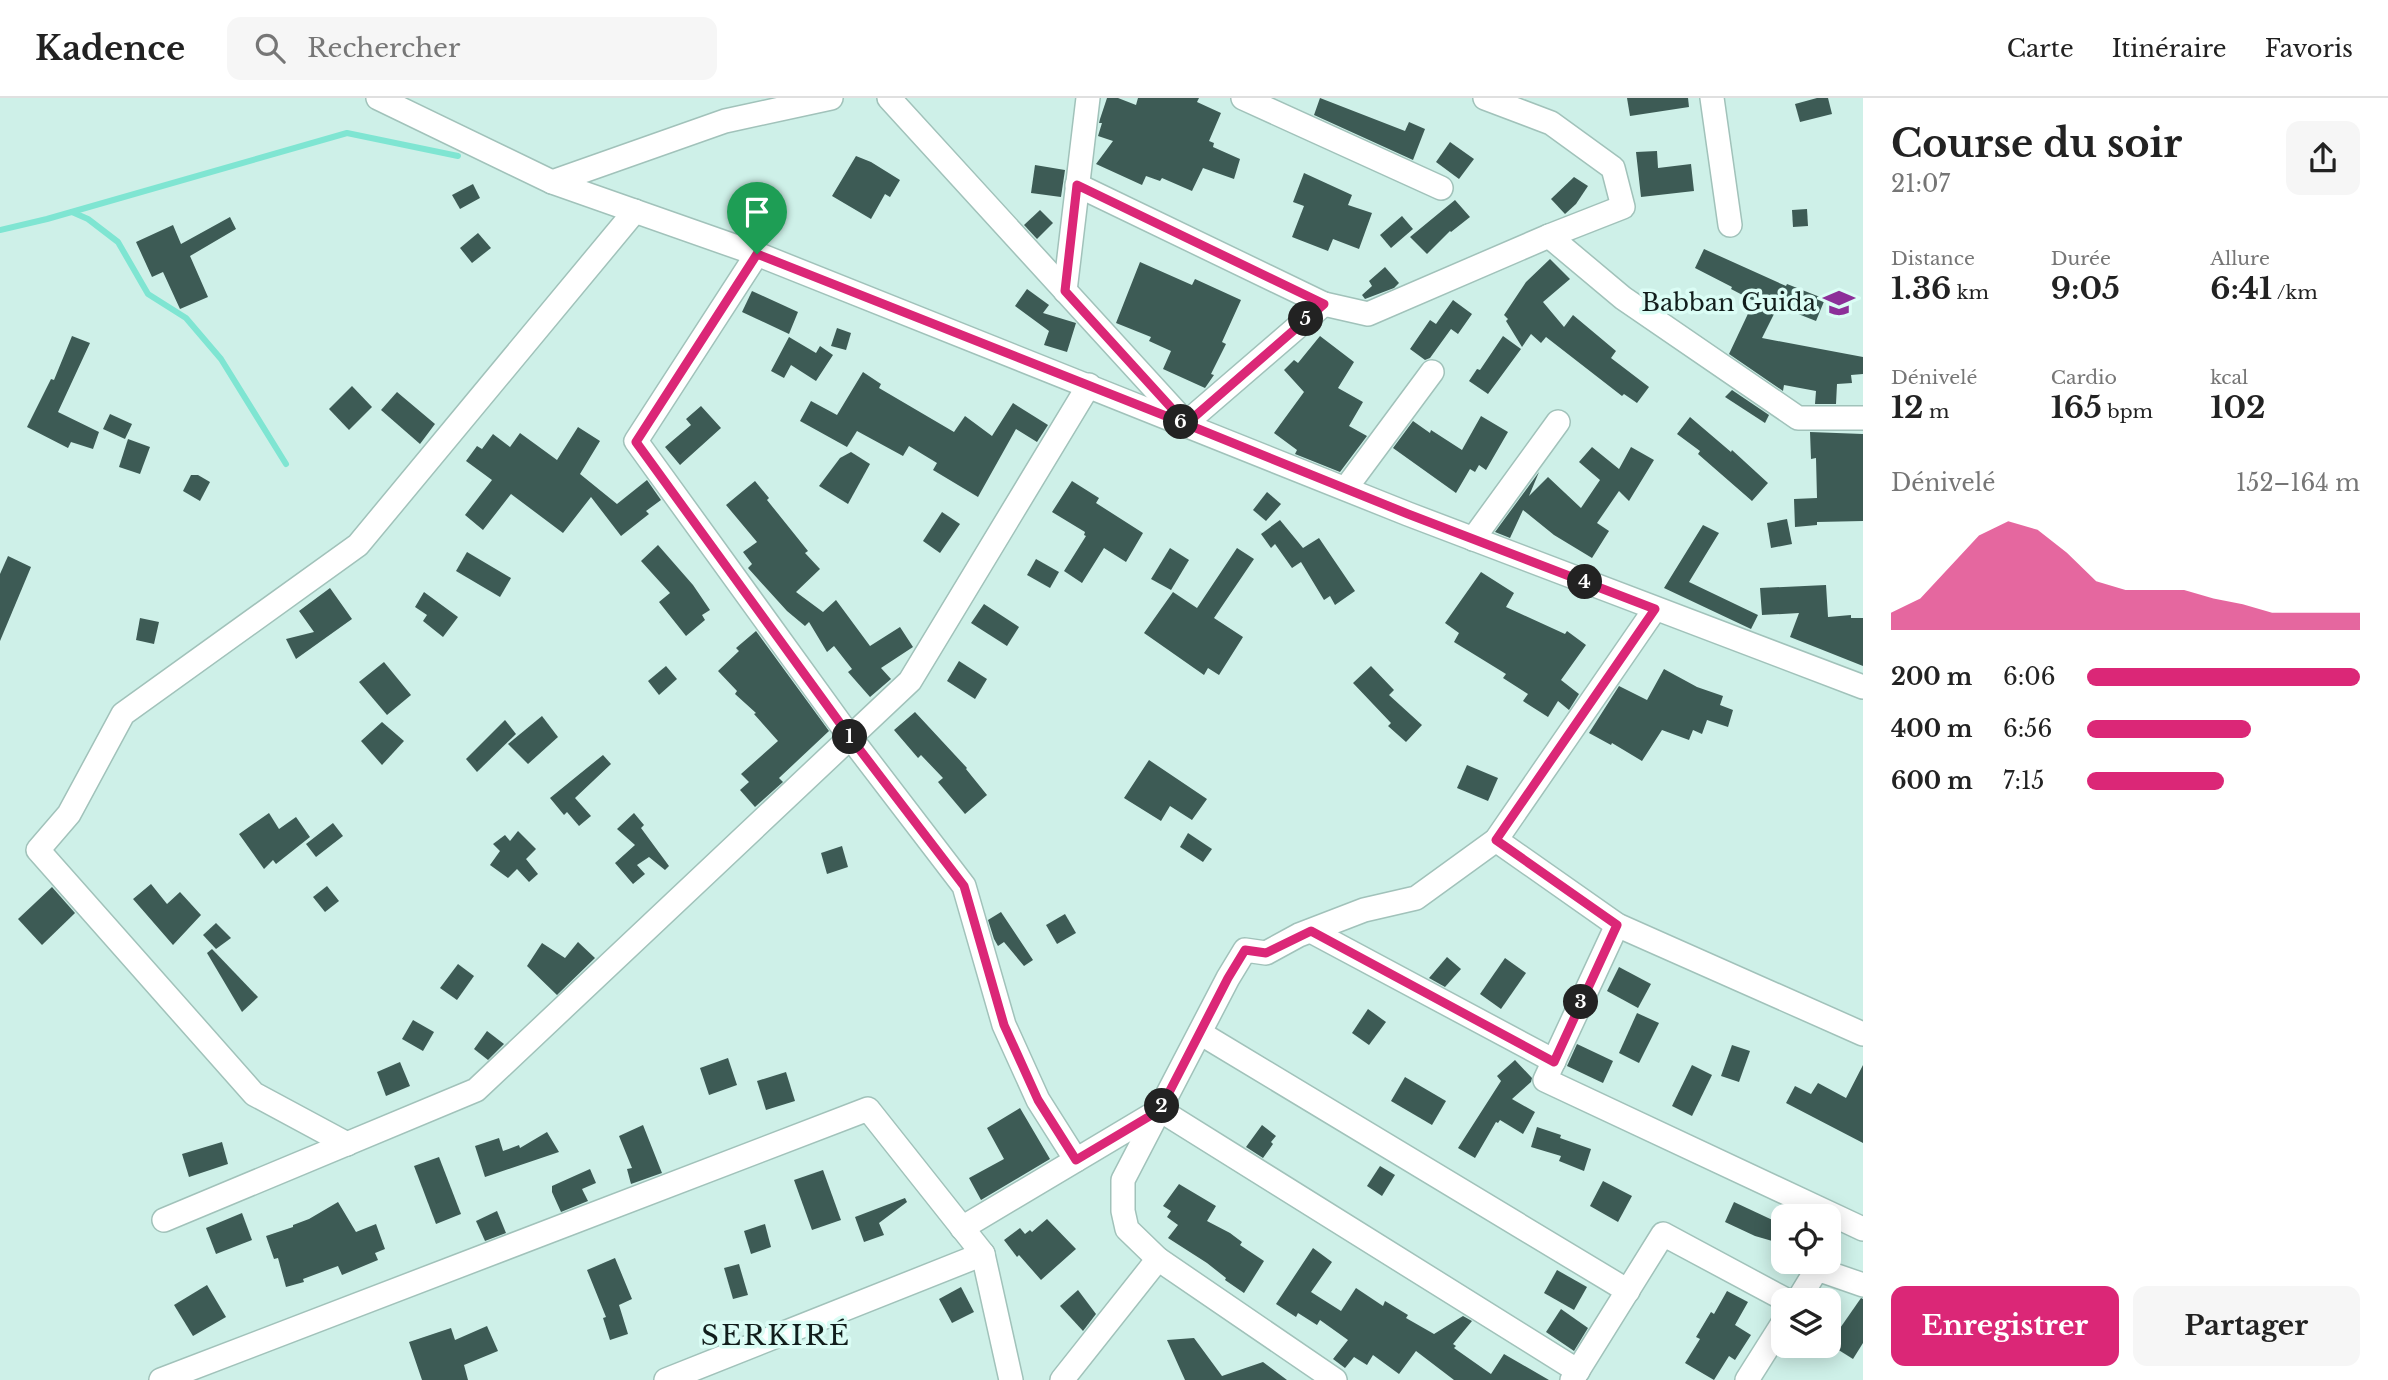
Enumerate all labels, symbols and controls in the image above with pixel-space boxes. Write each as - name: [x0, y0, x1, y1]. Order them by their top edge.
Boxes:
- search box: [227, 17, 717, 80]
- text: Kadence: [35, 28, 185, 69]
- icon: search: [251, 29, 289, 67]
- text: Rechercher: [307, 32, 460, 64]
- text: Carte: [2007, 34, 2074, 63]
- text: Itinéraire: [2112, 34, 2227, 63]
- text: Favoris: [2265, 34, 2353, 63]
- text: Course du soir: [1891, 120, 2182, 167]
- button: share: [2286, 121, 2360, 195]
- text: 21:07: [1891, 170, 1950, 198]
- pin: [727, 182, 787, 254]
- icon: arrive: [738, 193, 776, 231]
- text: Distance: [1891, 247, 1975, 270]
- text: Durée: [2051, 247, 2111, 270]
- text: Allure: [2210, 247, 2270, 270]
- text: 1.36: [1891, 270, 1951, 307]
- text: 9:05: [2051, 270, 2120, 307]
- text: 6:41: [2210, 270, 2272, 307]
- text: km: [1951, 281, 1989, 304]
- text: /km: [2272, 281, 2318, 304]
- school or university icon: Babban Guida: [1822, 286, 1856, 320]
- place label: Babban Guida: [1642, 288, 1817, 317]
- pin: 5: [1288, 302, 1324, 336]
- text: 5: [1300, 307, 1311, 330]
- text: Dénivelé: [1891, 366, 1977, 389]
- text: Cardio: [2051, 366, 2117, 389]
- text: kcal: [2210, 366, 2248, 389]
- text: 12: [1891, 389, 1924, 426]
- text: 165: [2051, 389, 2102, 426]
- text: 102: [2210, 389, 2266, 426]
- text: m: [1924, 400, 1949, 423]
- text: bpm: [2102, 400, 2153, 423]
- pin: 6: [1164, 404, 1198, 440]
- text: 6: [1174, 410, 1187, 433]
- text: Dénivelé: [1891, 469, 1995, 497]
- text: 152–164 m: [2236, 469, 2360, 497]
- pin: 4: [1568, 564, 1602, 600]
- text: 4: [1578, 570, 1591, 593]
- text: 200 m: [1891, 663, 1972, 691]
- text: 6:06: [2003, 663, 2056, 691]
- text: 400 m: [1891, 715, 1973, 743]
- text: 6:56: [2003, 715, 2052, 743]
- pin: 1: [832, 720, 868, 754]
- text: 1: [845, 725, 854, 748]
- text: 600 m: [1891, 767, 1973, 795]
- text: 7:15: [2003, 767, 2044, 795]
- pin: 3: [1564, 984, 1598, 1020]
- text: 3: [1574, 990, 1587, 1013]
- pin: 2: [1144, 1088, 1180, 1124]
- text: 2: [1155, 1094, 1168, 1117]
- map controls: [1771, 1204, 1841, 1358]
- button: locate: [1771, 1204, 1841, 1274]
- button: Enregistrer: [1891, 1286, 2119, 1366]
- button: Partager: [2133, 1286, 2360, 1366]
- button: layers: [1771, 1288, 1841, 1358]
- district label: SERKIRÉ: [701, 1318, 851, 1353]

